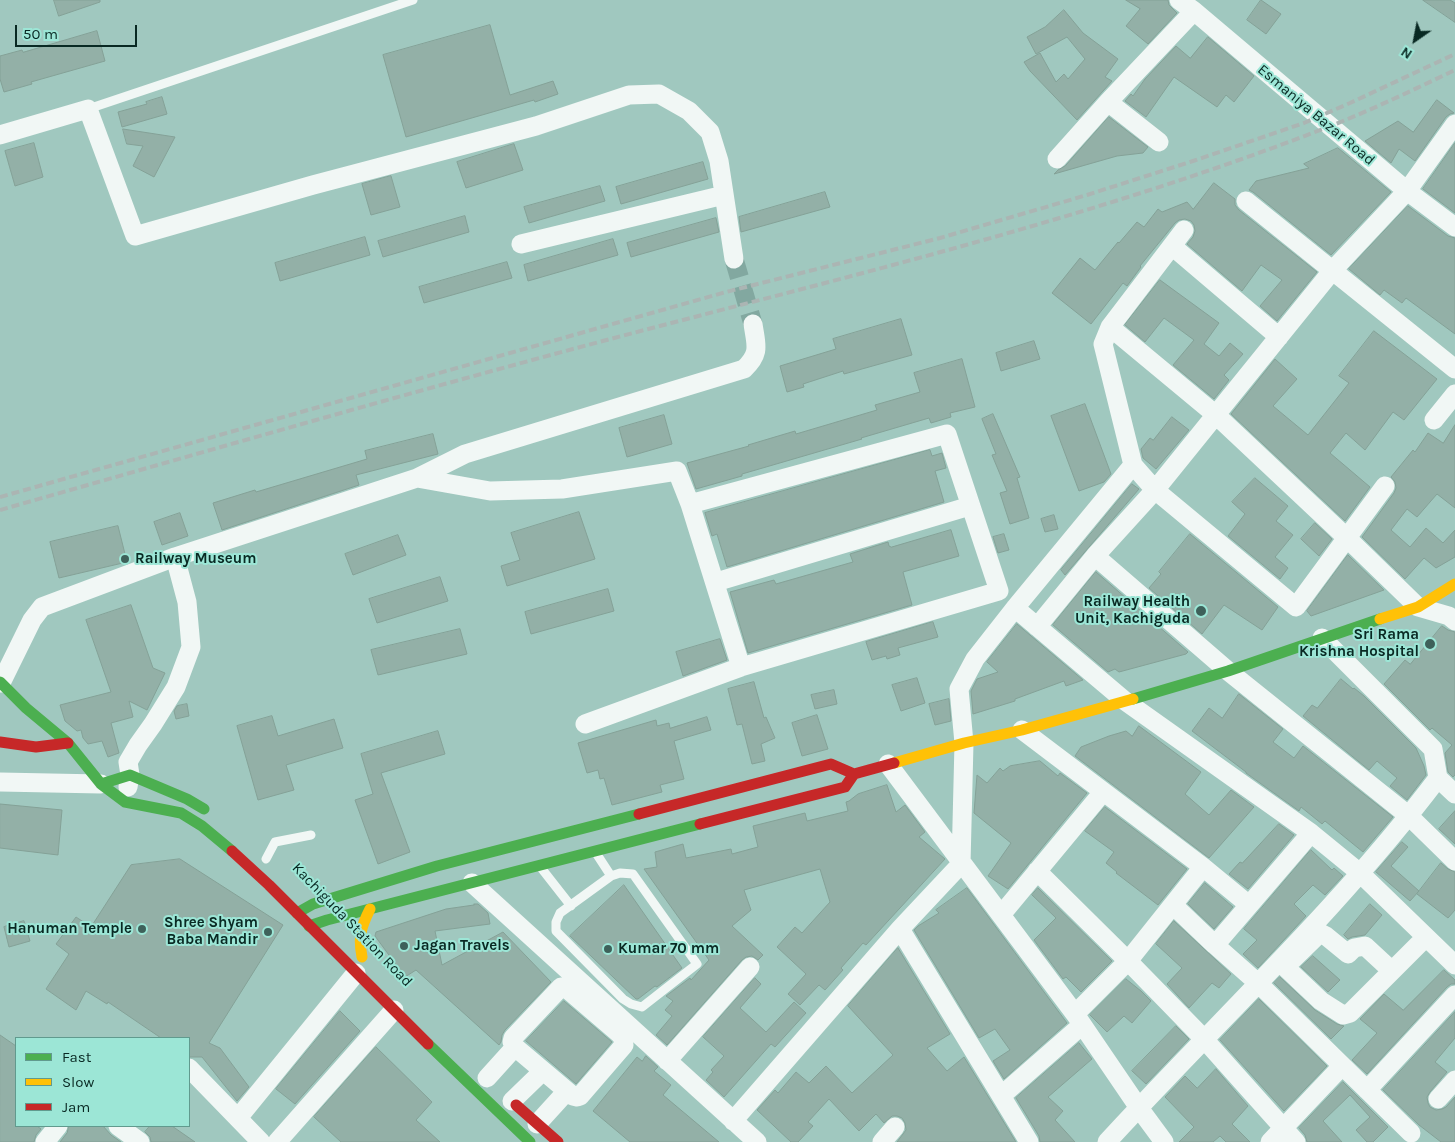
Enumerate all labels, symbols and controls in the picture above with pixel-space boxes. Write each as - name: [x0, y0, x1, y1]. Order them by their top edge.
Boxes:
- scale bar: [18, 15, 140, 47]
- north arrow: [1390, 15, 1440, 65]
- text: 50 m: [23, 25, 58, 43]
- text: N: [1398, 43, 1415, 63]
- street label: Esmaniya Bazar Road: [1254, 61, 1378, 169]
- place label: Railway Museum: [135, 550, 256, 568]
- marker: Railway Museum: [119, 553, 131, 565]
- place label: Railway Health Unit, Kachiguda: [1075, 593, 1190, 628]
- marker: Railway Health Unit, Kachiguda: [1194, 604, 1208, 618]
- place label: Sri Rama Krishna Hospital: [1299, 626, 1419, 661]
- marker: Sri Rama Krishna Hospital: [1423, 637, 1437, 651]
- street label: Kachiguda Station Road: [288, 859, 416, 991]
- place label: Shree Shyam Baba Mandir: [164, 914, 258, 949]
- place label: Hanuman Temple: [7, 920, 132, 938]
- marker: Hanuman Temple: [136, 923, 148, 935]
- marker: Shree Shyam Baba Mandir: [262, 926, 274, 938]
- place label: Jagan Travels: [414, 937, 510, 955]
- marker: Jagan Travels: [398, 940, 410, 952]
- place label: Kumar 70 mm: [618, 940, 719, 958]
- marker: Kumar 70 mm: [602, 943, 614, 955]
- legend: [15, 1037, 190, 1127]
- text: Fast: [62, 1048, 91, 1066]
- text: Slow: [62, 1073, 94, 1091]
- text: Jam: [62, 1098, 90, 1116]

